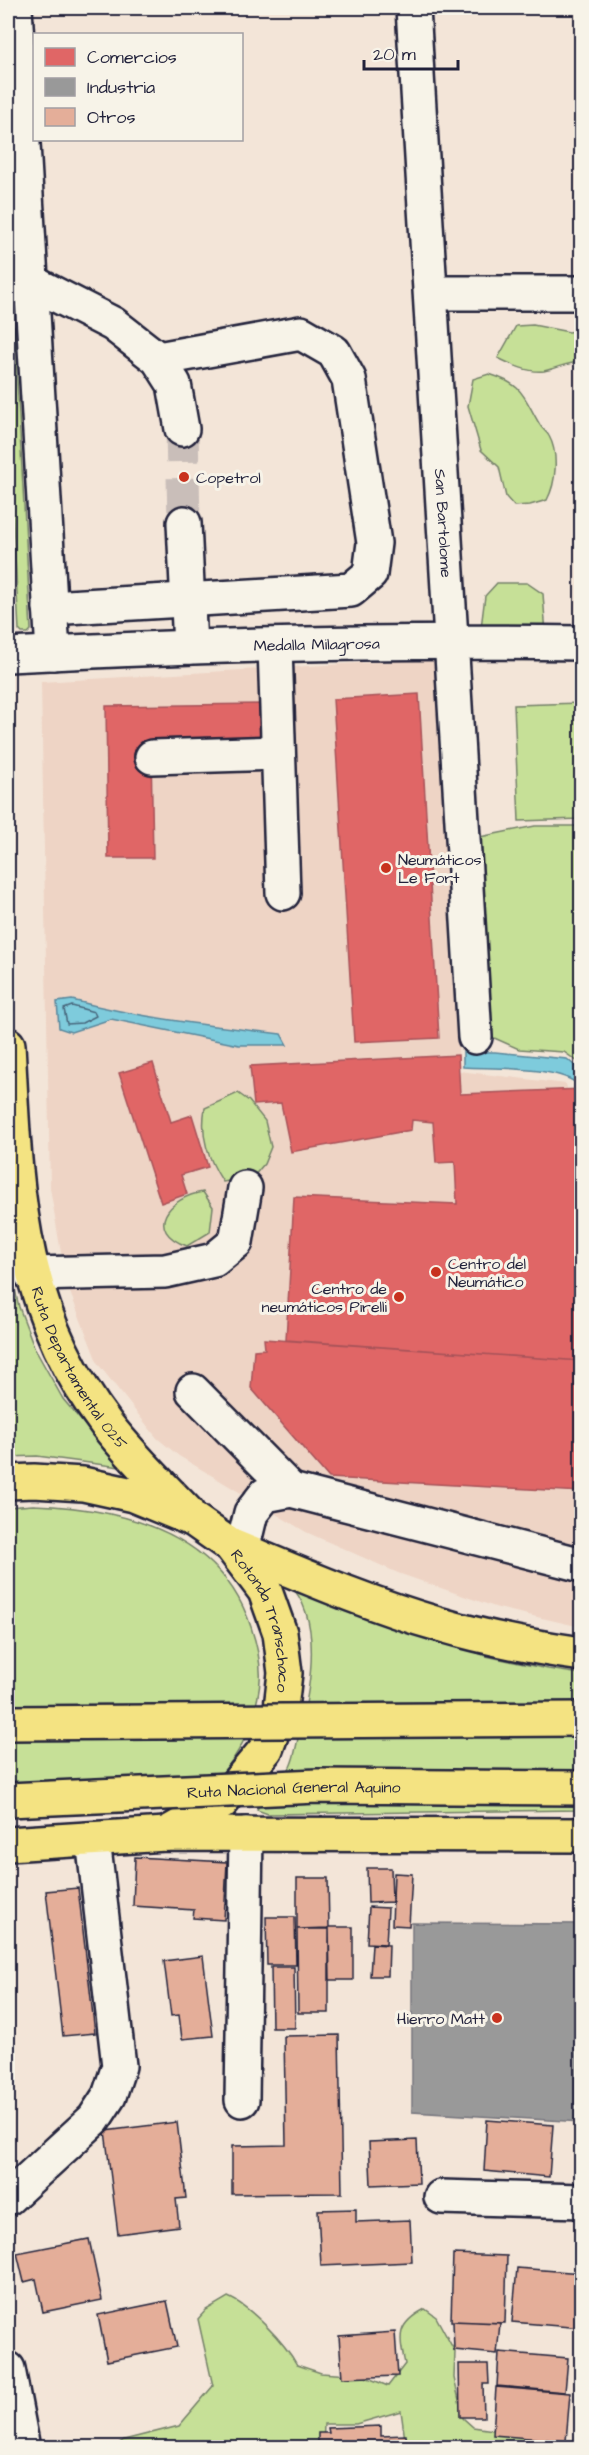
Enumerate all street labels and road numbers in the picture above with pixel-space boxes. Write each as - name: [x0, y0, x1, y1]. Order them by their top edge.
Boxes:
- street label: San Bartolome: [429, 468, 457, 579]
- street label: Medalla Milagrosa: [253, 633, 380, 657]
- street label: Ruta Departamental 025: [25, 1284, 133, 1455]
- street label: Rotonda Transchaco: [225, 1545, 295, 1694]
- street label: Ruta Nacional General Aquino: [187, 1776, 401, 1804]

